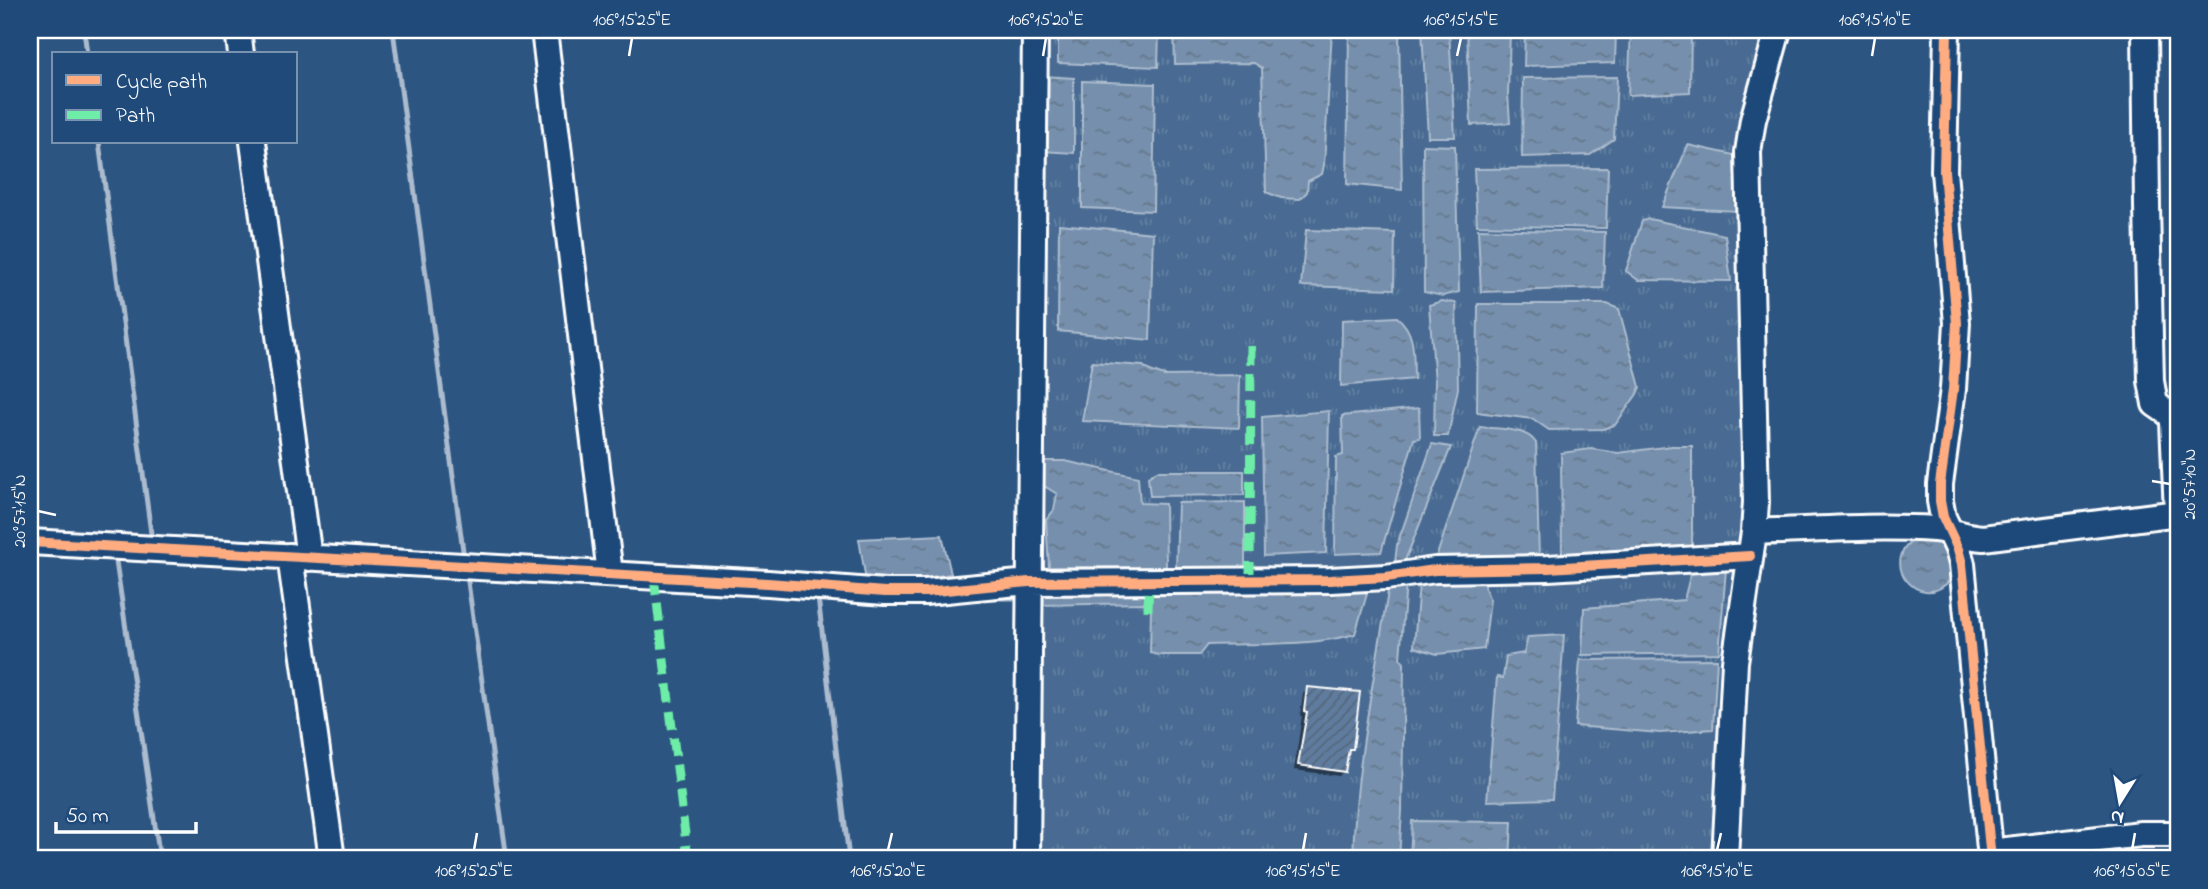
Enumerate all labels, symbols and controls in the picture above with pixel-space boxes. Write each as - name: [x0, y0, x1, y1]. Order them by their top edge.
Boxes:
- text: 106°15'25"E: [593, 8, 671, 34]
- text: 106°15'20"E: [1008, 8, 1084, 34]
- text: 106°15'15"E: [1423, 8, 1499, 34]
- text: 106°15'10"E: [1839, 8, 1911, 34]
- legend: [52, 52, 298, 144]
- text: Cycle path: [116, 68, 207, 100]
- text: Path: [116, 102, 155, 132]
- text: 20°57'10"N: [2178, 448, 2204, 520]
- text: 20°57'15"N: [8, 474, 34, 548]
- north arrow: [2086, 766, 2156, 836]
- scale bar: [56, 791, 196, 835]
- text: 50 m: [66, 802, 109, 832]
- text: N: [2108, 802, 2126, 831]
- text: 106°15'25"E: [435, 859, 513, 885]
- text: 106°15'20"E: [850, 859, 926, 885]
- text: 106°15'15"E: [1265, 859, 1341, 885]
- text: 106°15'10"E: [1681, 859, 1753, 885]
- text: 106°15'05"E: [2093, 859, 2171, 885]

